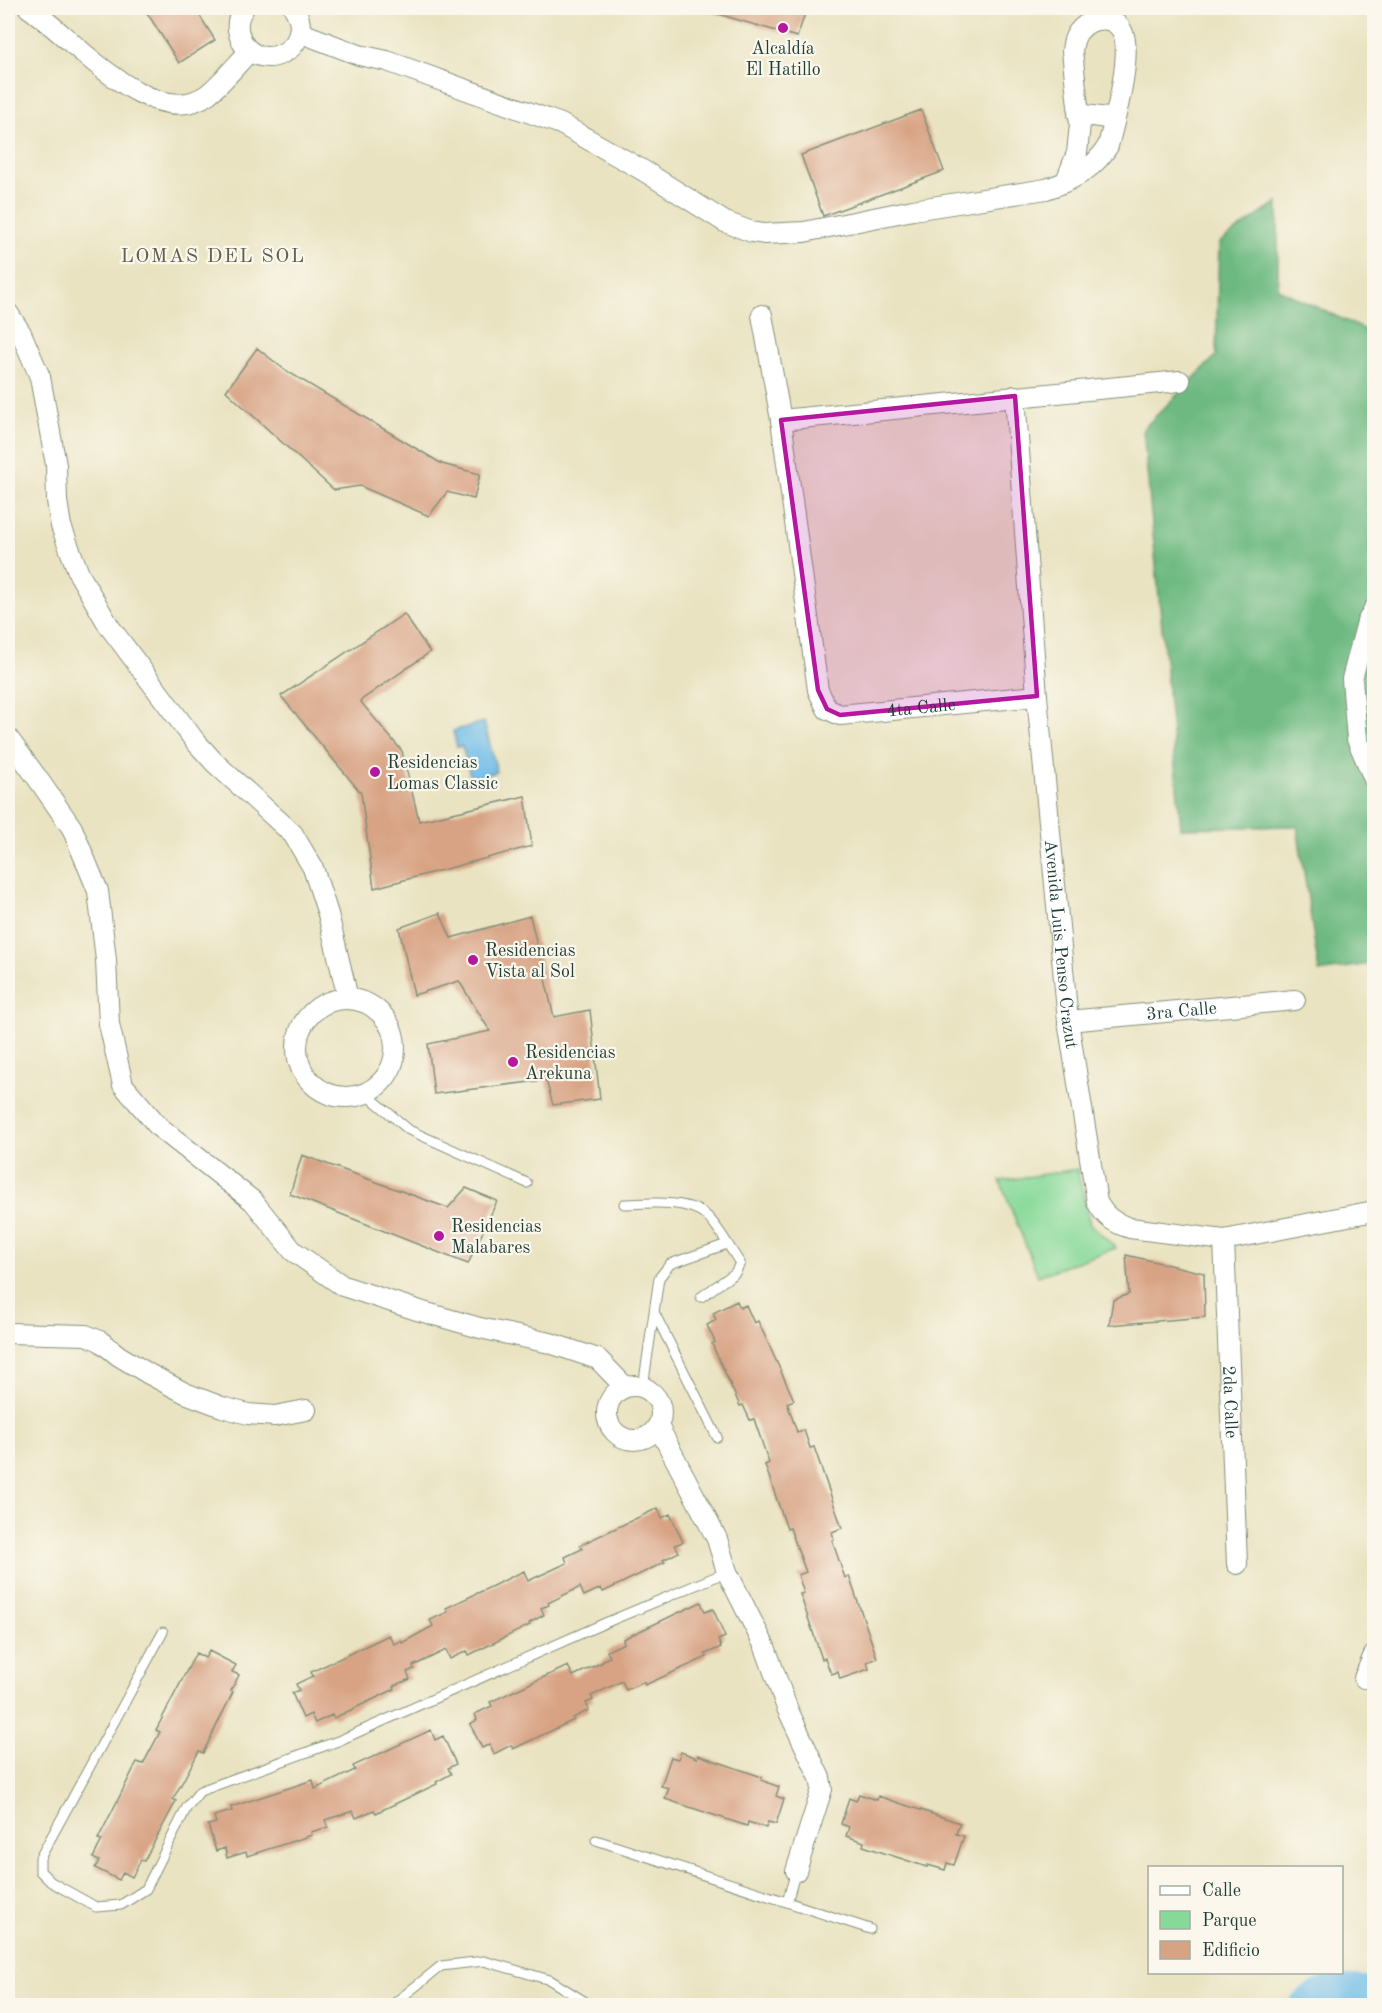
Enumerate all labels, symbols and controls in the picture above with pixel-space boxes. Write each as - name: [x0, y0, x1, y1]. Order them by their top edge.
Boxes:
- marker: Alcaldía El Hatillo: [776, 21, 790, 35]
- place label: Alcaldía El Hatillo: [745, 40, 821, 79]
- district label: LOMAS DEL SOL: [120, 247, 306, 267]
- street label: 4ta Calle: [886, 696, 957, 720]
- place label: Residencias Lomas Classic: [387, 754, 498, 793]
- marker: Residencias Lomas Classic: [368, 765, 382, 779]
- street label: Avenida Luis Penso Crazut: [1041, 839, 1080, 1050]
- place label: Residencias Vista al Sol: [485, 942, 576, 981]
- marker: Residencias Vista al Sol: [466, 953, 480, 967]
- street label: 3ra Calle: [1146, 999, 1218, 1024]
- place label: Residencias Arekuna: [525, 1044, 616, 1083]
- marker: Residencias Arekuna: [506, 1055, 520, 1069]
- place label: Residencias Malabares: [451, 1218, 542, 1257]
- marker: Residencias Malabares: [432, 1229, 446, 1243]
- street label: 2da Calle: [1219, 1365, 1240, 1439]
- legend: [1148, 1866, 1343, 1974]
- text: Calle: [1202, 1882, 1241, 1900]
- text: Parque: [1202, 1912, 1257, 1930]
- text: Edificio: [1202, 1942, 1260, 1960]

